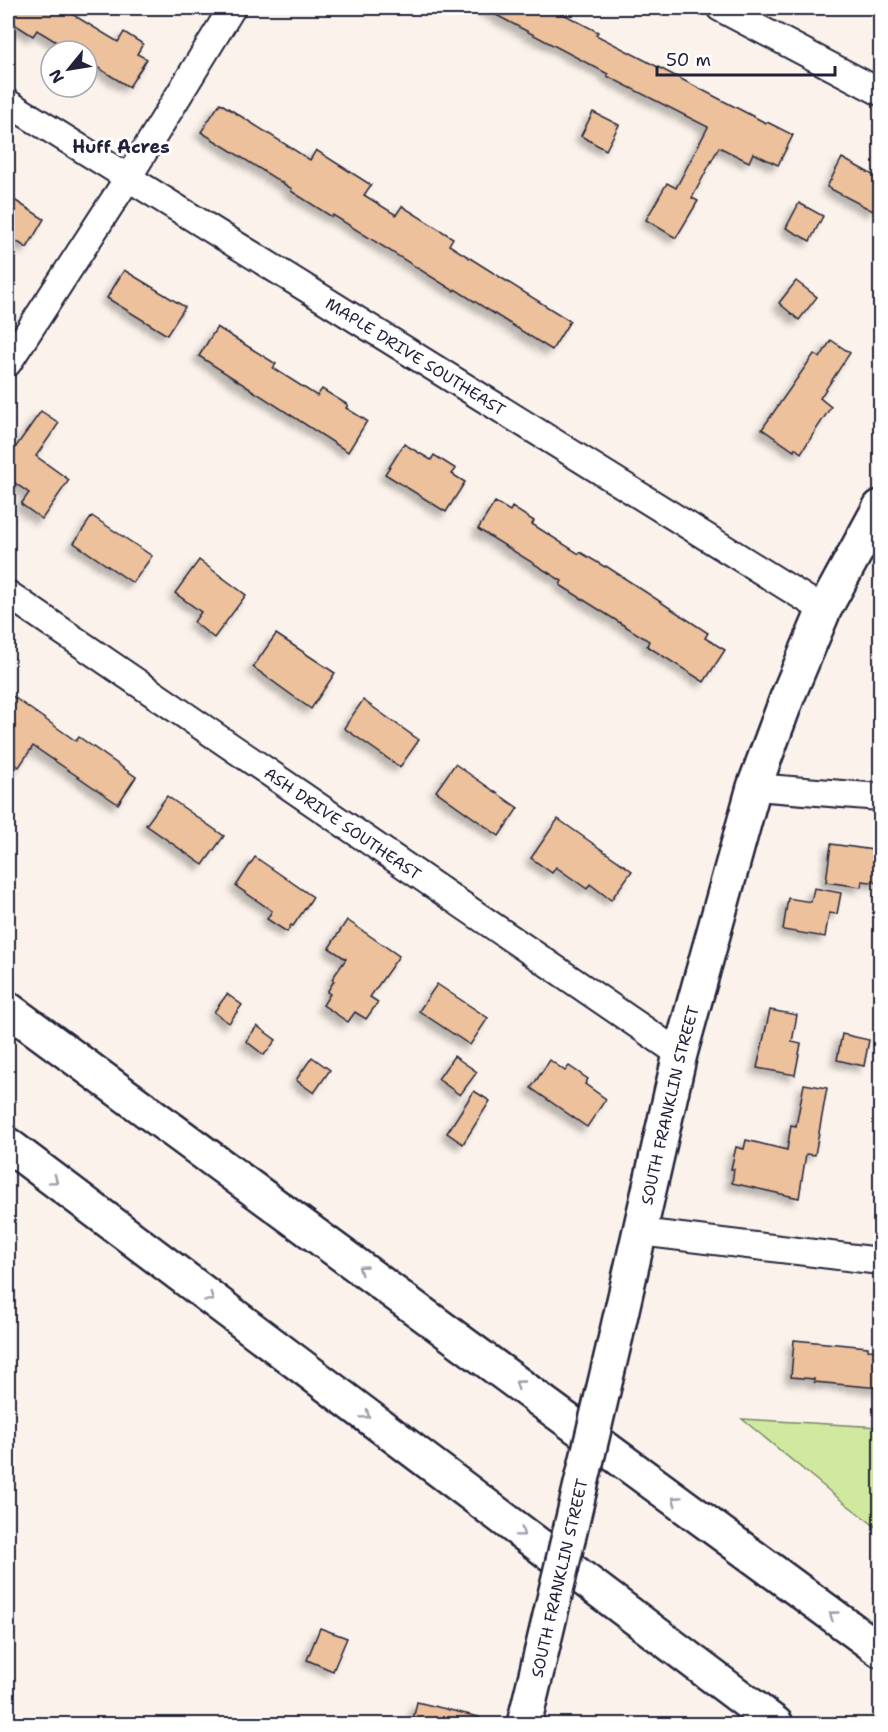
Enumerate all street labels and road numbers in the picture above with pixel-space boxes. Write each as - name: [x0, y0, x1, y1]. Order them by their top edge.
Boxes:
- street label: MAPLE DRIVE SOUTHEAST: [322, 293, 509, 421]
- street label: ASH DRIVE SOUTHEAST: [260, 763, 425, 885]
- street label: SOUTH FRANKLIN STREET: [636, 1003, 704, 1207]
- street label: SOUTH FRANKLIN STREET: [526, 1476, 593, 1680]

